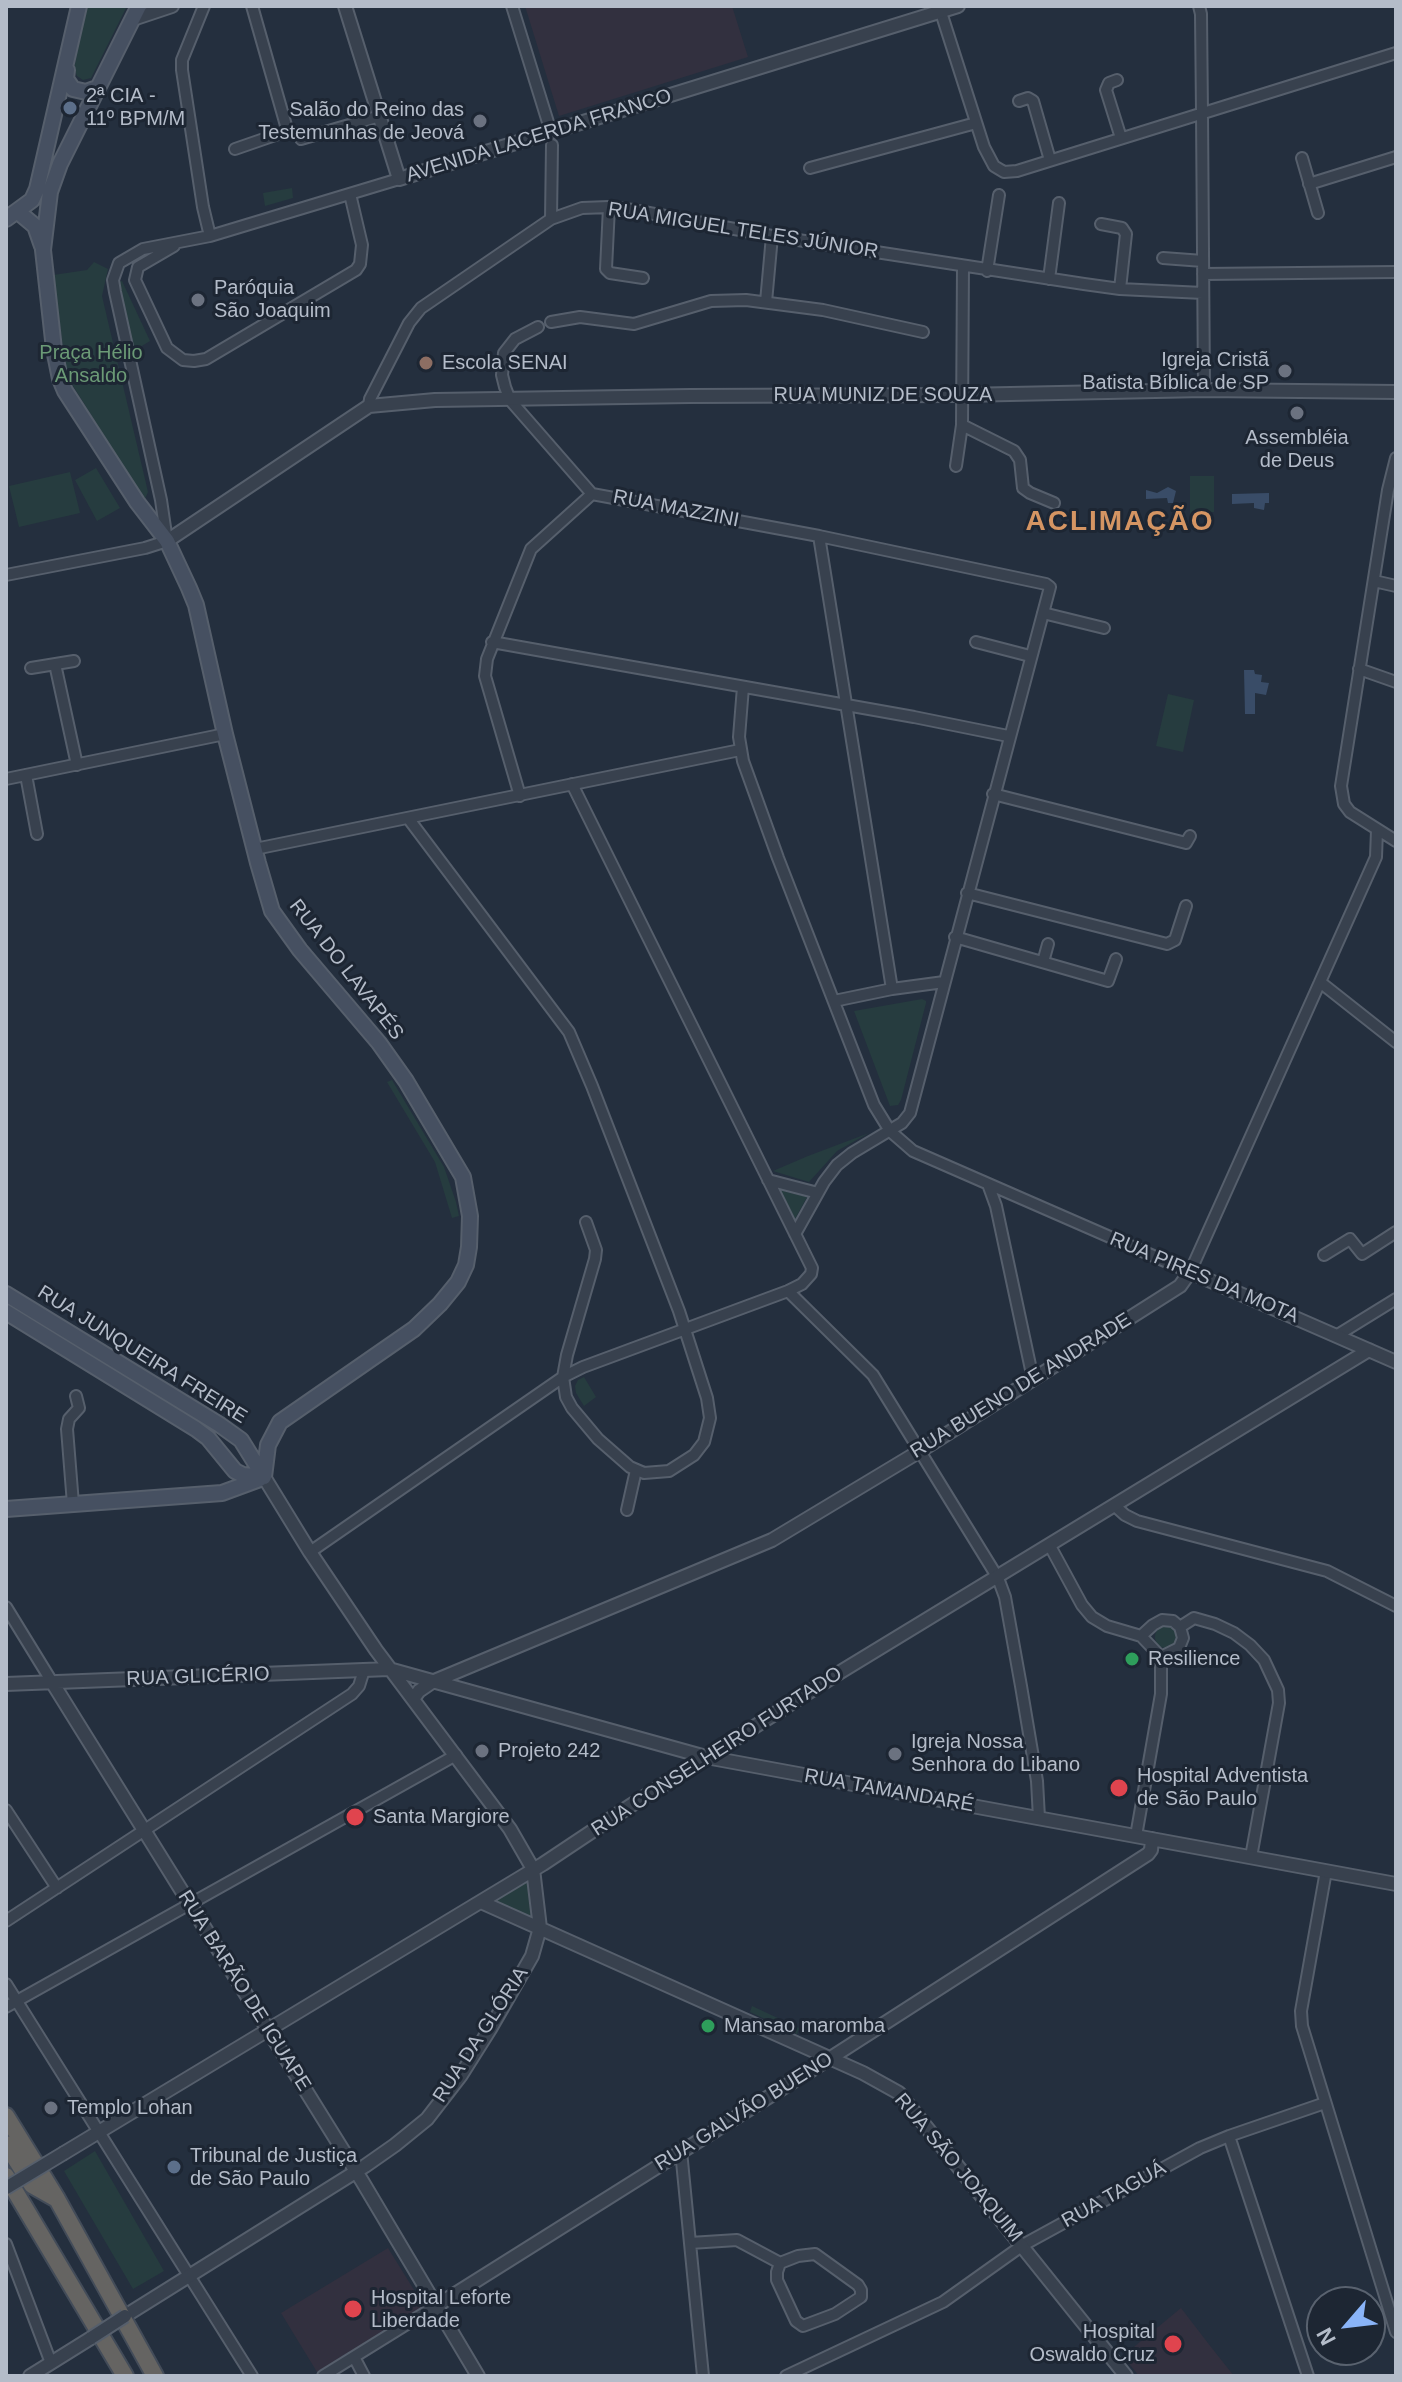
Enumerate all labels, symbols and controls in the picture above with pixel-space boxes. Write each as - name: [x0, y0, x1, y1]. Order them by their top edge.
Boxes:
- place label: 2ª CIA - 11º BPM/M: [86, 84, 185, 131]
- street label: AVENIDA LACERDA FRANCO: [403, 84, 675, 188]
- place label: Salão do Reino das Testemunhas de Jeová: [258, 98, 464, 145]
- marker: 2ª CIA - 11º BPM/M: [61, 99, 79, 117]
- marker: Salão do Reino das Testemunhas de Jeová: [471, 112, 489, 130]
- street label: RUA MIGUEL TELES JÚNIOR: [606, 198, 880, 264]
- place label: Paróquia São Joaquim: [214, 276, 331, 323]
- marker: Paróquia São Joaquim: [189, 291, 207, 309]
- park label: Praça Hélio Ansaldo: [39, 341, 143, 388]
- place label: Igreja Cristã Batista Bíblica de SP: [1082, 348, 1269, 395]
- place label: Escola SENAI: [442, 351, 568, 375]
- marker: Escola SENAI: [417, 354, 435, 372]
- marker: Igreja Cristã Batista Bíblica de SP: [1276, 362, 1294, 380]
- street label: RUA MUNIZ DE SOUZA: [774, 383, 992, 407]
- marker: Assembléia de Deus: [1288, 404, 1306, 422]
- place label: Assembléia de Deus: [1245, 426, 1349, 473]
- street label: RUA MAZZINI: [611, 485, 741, 533]
- district label: ACLIMAÇÃO: [1025, 505, 1215, 539]
- street label: RUA DO LAVAPÉS: [284, 895, 408, 1045]
- street label: RUA PIRES DA MOTA: [1106, 1227, 1302, 1329]
- street label: RUA JUNQUEIRA FREIRE: [33, 1281, 251, 1429]
- street label: RUA BUENO DE ANDRADE: [906, 1308, 1136, 1464]
- place label: Resilience: [1148, 1647, 1240, 1671]
- marker: Resilience: [1123, 1650, 1141, 1668]
- street label: RUA CONSELHEIRO FURTADO: [587, 1662, 847, 1842]
- street label: RUA GLICÉRIO: [126, 1663, 270, 1691]
- place label: Igreja Nossa Senhora do Libano: [911, 1730, 1080, 1777]
- place label: Projeto 242: [498, 1739, 600, 1763]
- marker: Projeto 242: [473, 1742, 491, 1760]
- marker: Igreja Nossa Senhora do Libano: [886, 1745, 904, 1763]
- street label: RUA TAMANDARÉ: [802, 1764, 976, 1818]
- place label: Hospital Adventista de São Paulo: [1137, 1764, 1308, 1811]
- marker: Hospital Adventista de São Paulo: [1108, 1777, 1130, 1799]
- place label: Santa Margiore: [373, 1805, 510, 1829]
- marker: Santa Margiore: [344, 1806, 366, 1828]
- street label: RUA BARÃO DE IGUAPE: [172, 1886, 316, 2096]
- street label: RUA DA GLÓRIA: [428, 1963, 534, 2107]
- place label: Mansao maromba: [724, 2014, 885, 2038]
- marker: Mansao maromba: [699, 2017, 717, 2035]
- street label: RUA GALVÃO BUENO: [651, 2047, 837, 2177]
- street label: RUA SÃO JOAQUIM: [889, 2089, 1027, 2247]
- place label: Templo Lohan: [67, 2096, 193, 2120]
- marker: Templo Lohan: [42, 2099, 60, 2117]
- place label: Tribunal de Justiça de São Paulo: [190, 2144, 357, 2191]
- street label: RUA TAGUÁ: [1058, 2157, 1170, 2233]
- marker: Tribunal de Justiça de São Paulo: [165, 2158, 183, 2176]
- place label: Hospital Leforte Liberdade: [371, 2286, 511, 2333]
- north arrow: [1306, 2286, 1386, 2366]
- marker: Hospital Leforte Liberdade: [342, 2298, 364, 2320]
- place label: Hospital Oswaldo Cruz: [1029, 2320, 1155, 2367]
- text: N: [1311, 2324, 1341, 2349]
- marker: Hospital Oswaldo Cruz: [1162, 2333, 1184, 2355]

